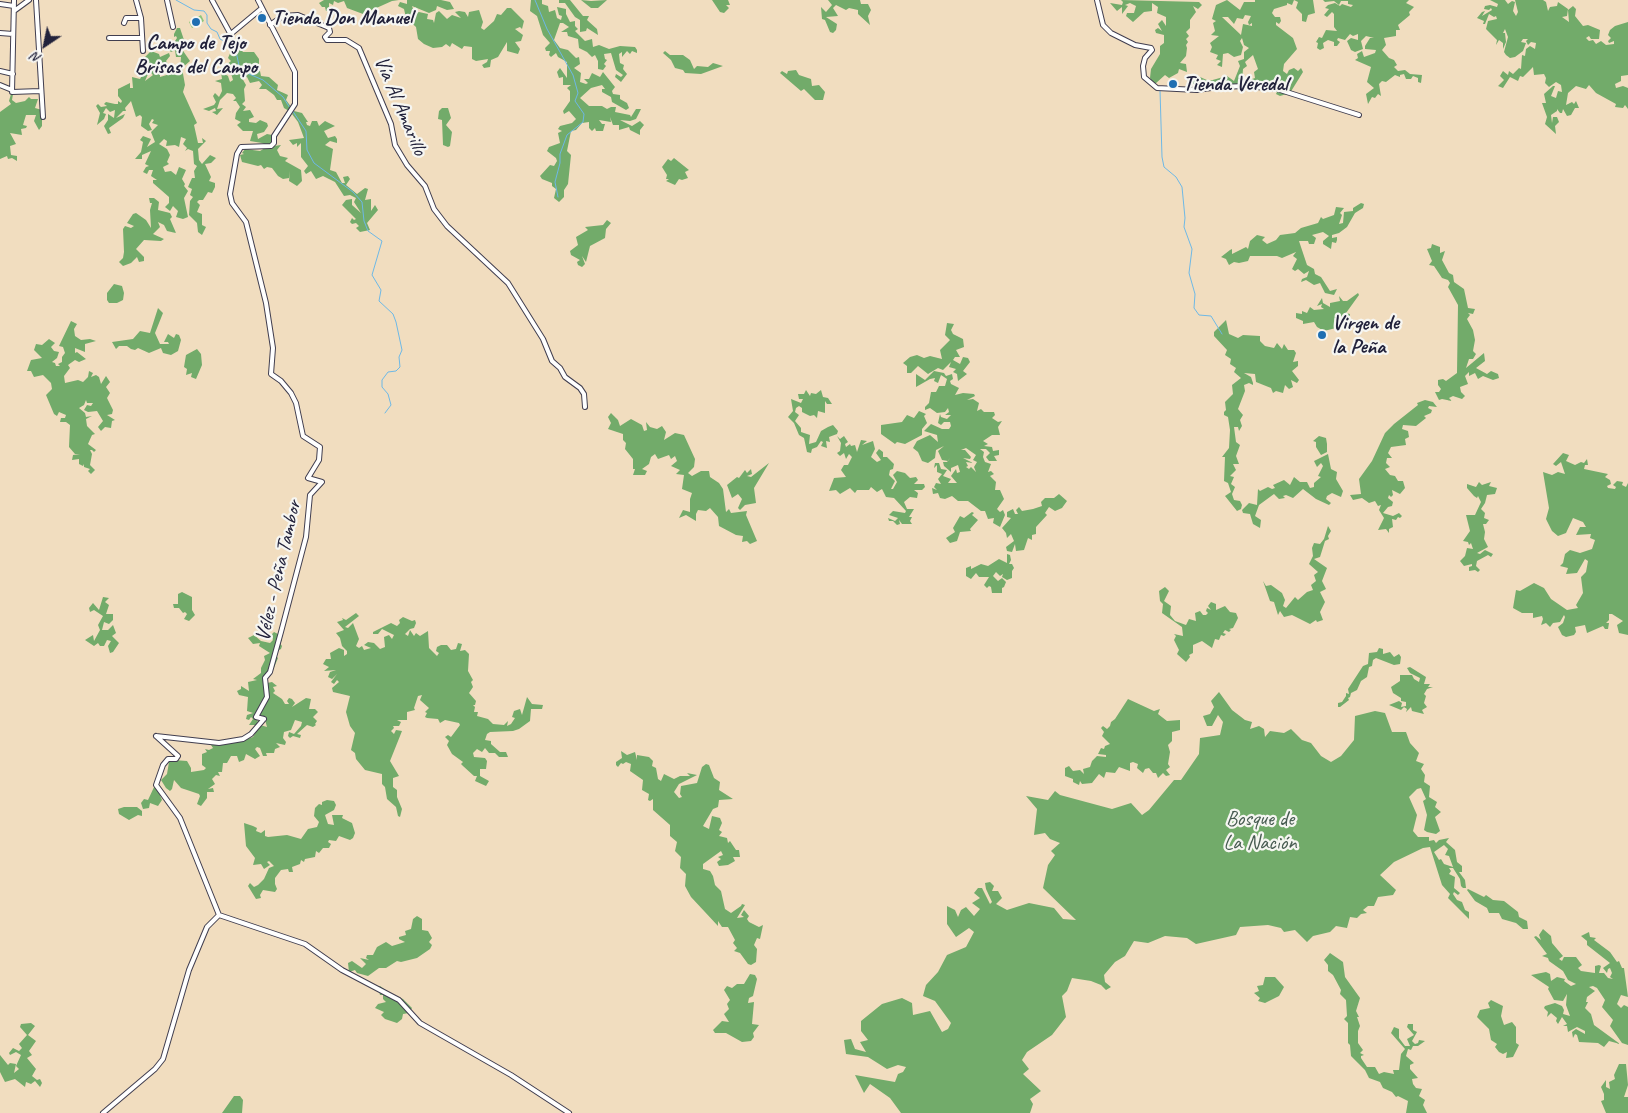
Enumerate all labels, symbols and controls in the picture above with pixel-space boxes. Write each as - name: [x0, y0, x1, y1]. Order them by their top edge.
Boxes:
- place label: Tienda Don Manuel: [272, 5, 412, 31]
- marker: Tienda Don Manuel: [256, 12, 268, 24]
- marker: Campo de Tejo Brisas del Campo: [190, 16, 202, 28]
- north arrow: [20, 20, 70, 70]
- place label: Campo de Tejo Brisas del Campo: [135, 30, 257, 80]
- text: N: [28, 48, 45, 67]
- street label: Vía Al Amarillo: [368, 53, 432, 159]
- place label: Tienda Veredal: [1183, 71, 1288, 97]
- marker: Tienda Veredal: [1167, 78, 1179, 90]
- place label: Virgen de la Peña: [1332, 310, 1399, 360]
- marker: Virgen de la Peña: [1316, 329, 1328, 341]
- street label: Vélez - Peña Tambor: [251, 498, 307, 644]
- park label: Bosque de La Nación: [1223, 806, 1297, 856]

